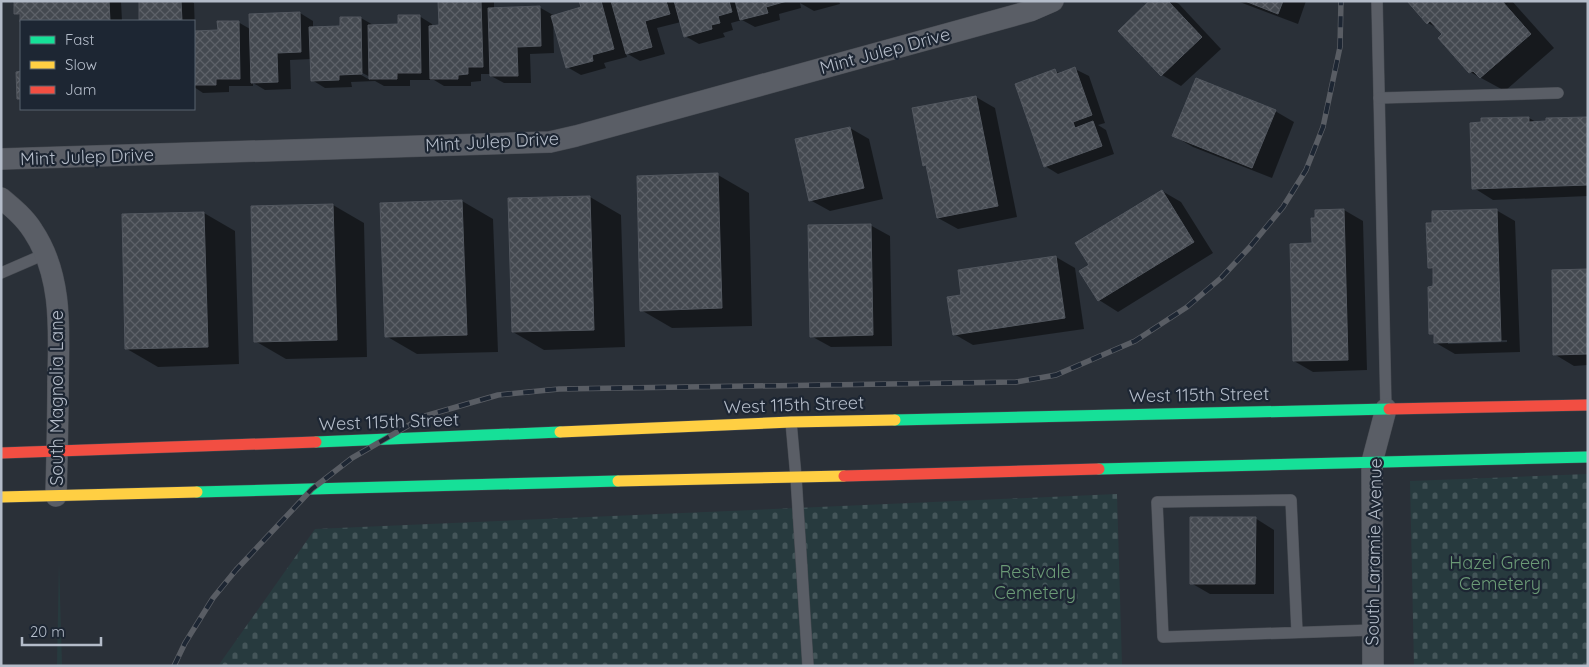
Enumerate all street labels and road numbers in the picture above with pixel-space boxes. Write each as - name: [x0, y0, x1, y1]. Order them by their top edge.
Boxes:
- street label: Mint Julep Drive: [817, 22, 953, 79]
- street label: Mint Julep Drive: [424, 127, 559, 156]
- street label: Mint Julep Drive: [20, 143, 154, 170]
- street label: South Magnolia Lane: [45, 310, 68, 486]
- street label: West 115th Street: [1129, 382, 1269, 407]
- street label: West 115th Street: [723, 391, 864, 418]
- street label: West 115th Street: [318, 408, 459, 435]
- street label: South Laramie Avenue: [1360, 458, 1387, 646]

